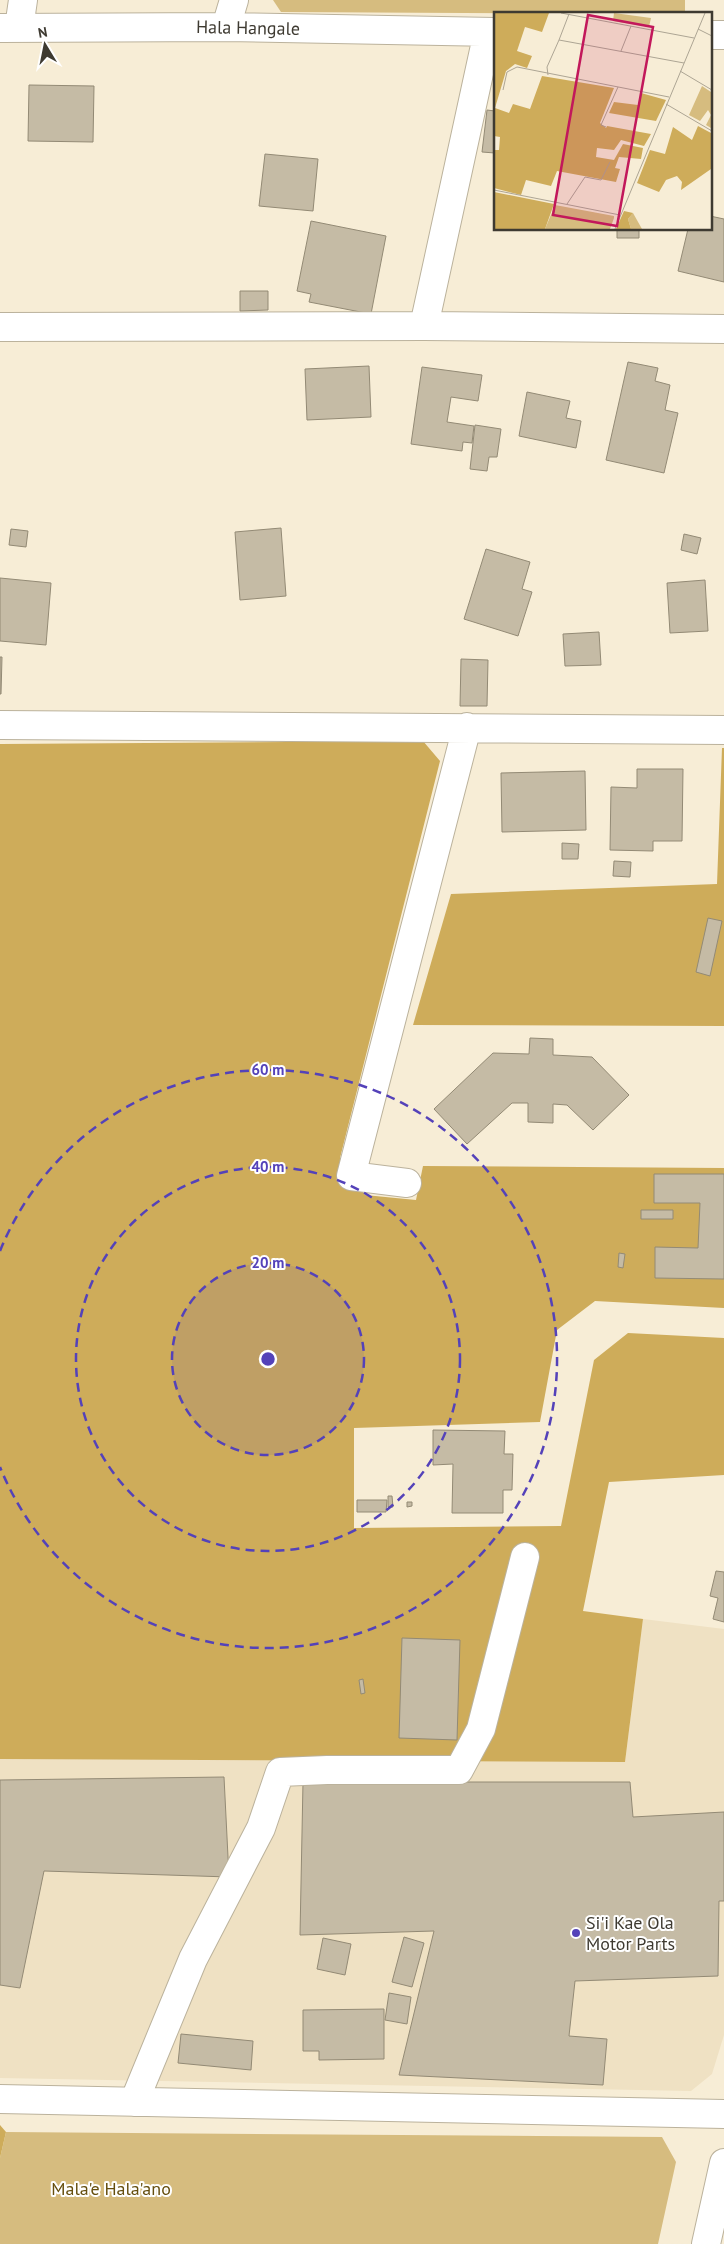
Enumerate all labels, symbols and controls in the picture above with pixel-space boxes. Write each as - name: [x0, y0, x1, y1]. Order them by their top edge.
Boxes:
- inset map: [494, 12, 712, 230]
- street label: Hala Hangale: [196, 15, 300, 40]
- north arrow: [20, 20, 70, 70]
- text: N: [37, 23, 49, 42]
- text: 60 m: [252, 1060, 284, 1079]
- text: 40 m: [252, 1157, 284, 1176]
- text: 20 m: [252, 1253, 284, 1272]
- centre of rings: [259, 1350, 277, 1368]
- place label: Si'i Kae Ola Motor Parts: [586, 1911, 675, 1955]
- marker: Si'i Kae Ola Motor Parts: [570, 1927, 582, 1939]
- park label: Mala'e Hala'ano: [51, 2177, 171, 2200]

